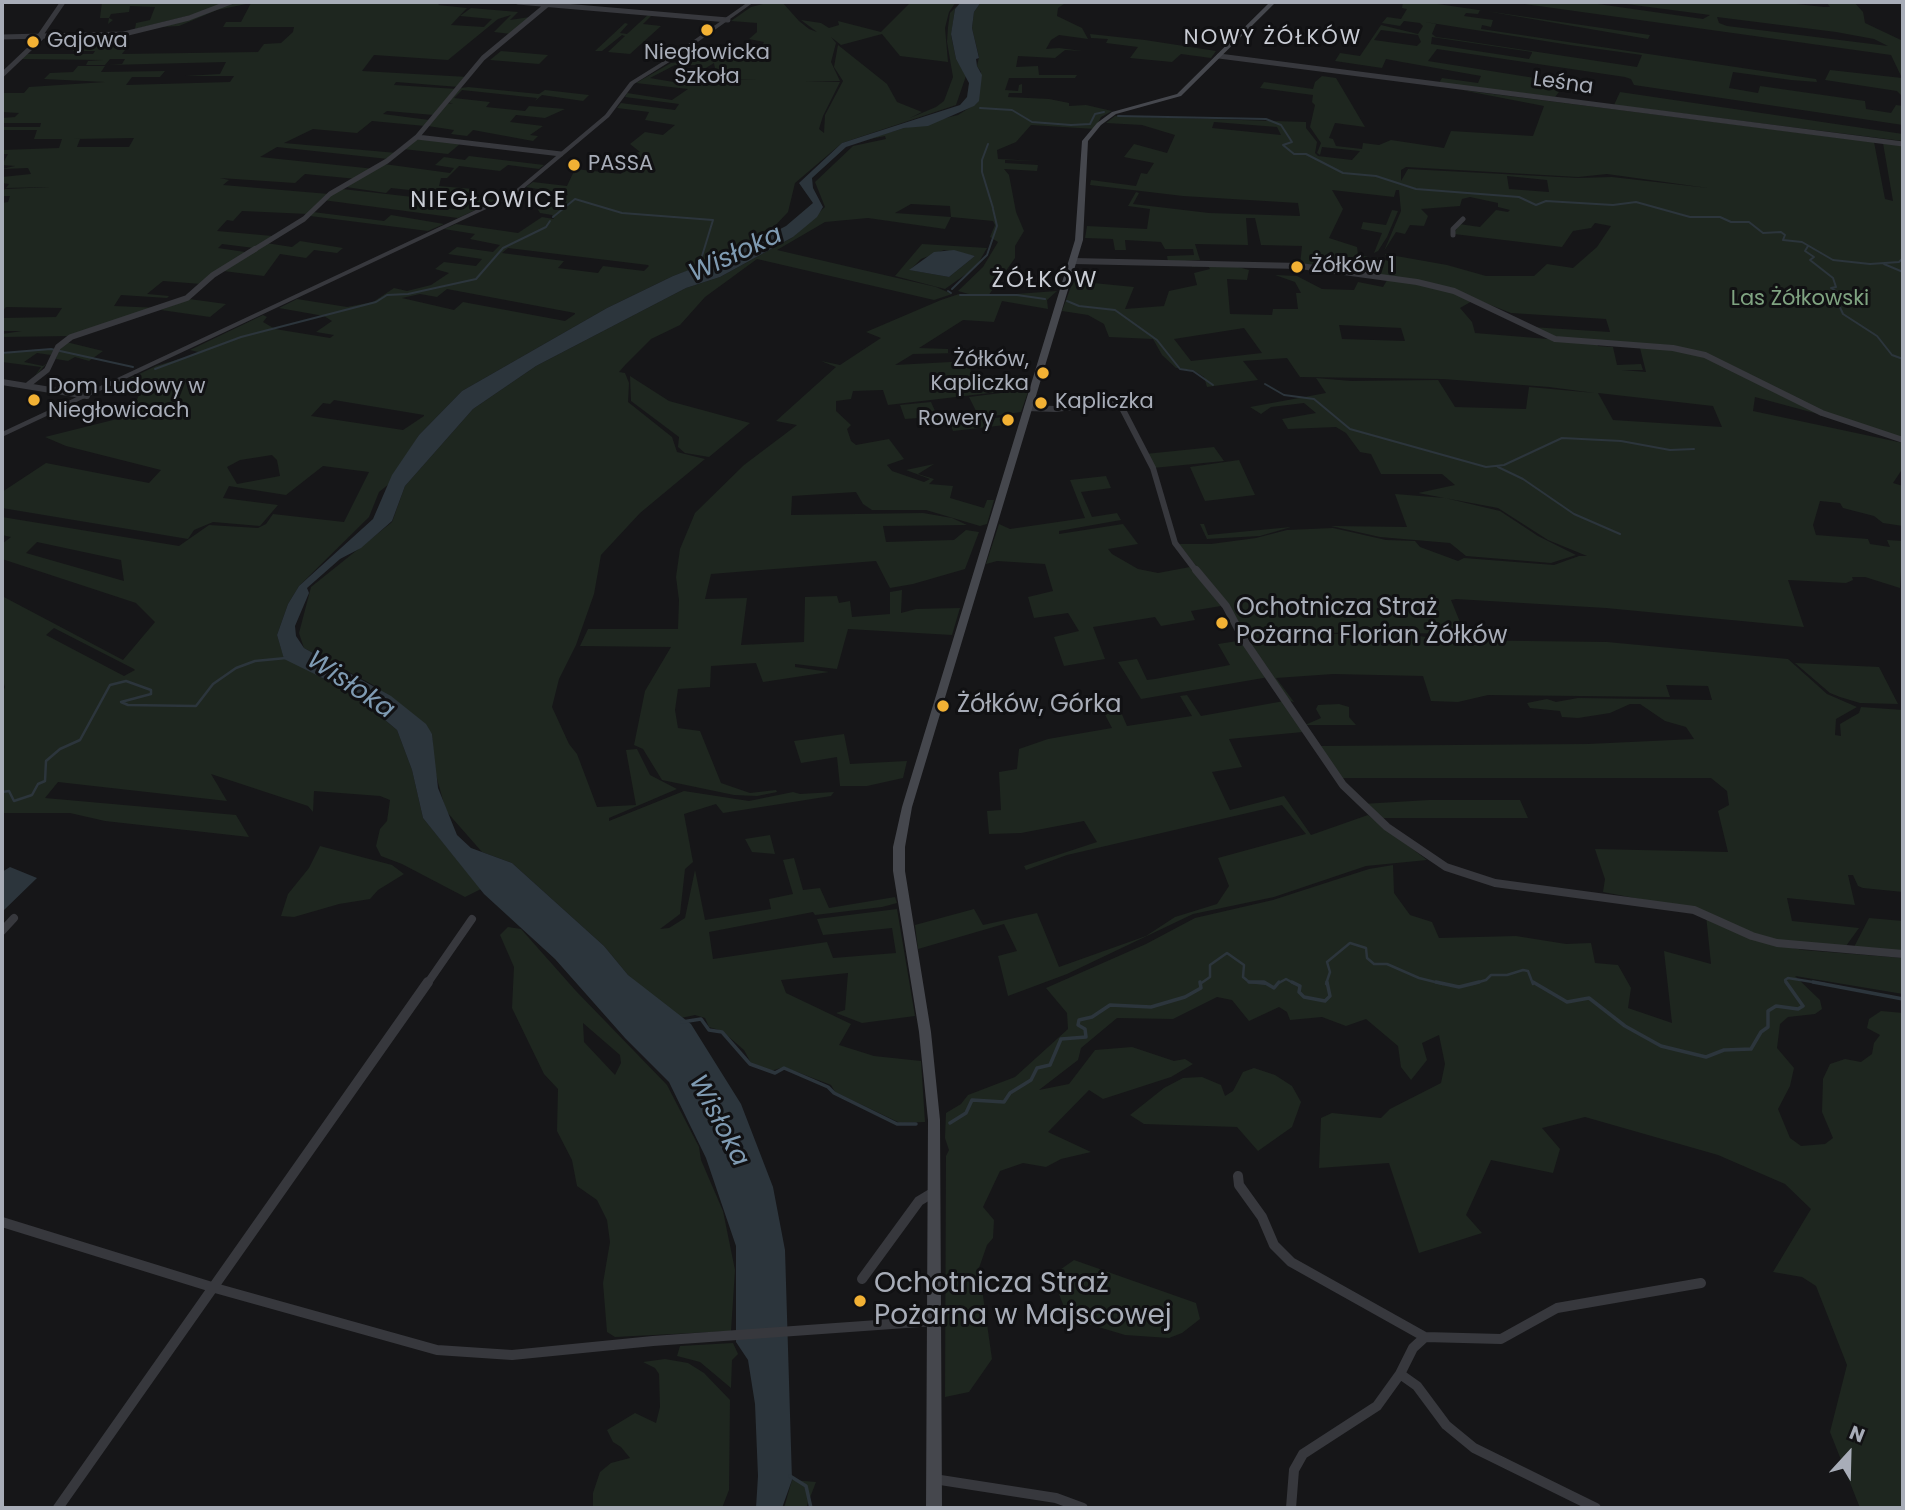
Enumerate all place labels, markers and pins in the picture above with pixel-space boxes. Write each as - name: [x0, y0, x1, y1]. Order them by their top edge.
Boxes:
- marker: Niegłowicka Szkoła: [699, 22, 715, 38]
- place label: Gajowa: [47, 29, 128, 55]
- marker: Gajowa: [25, 34, 41, 50]
- place label: Niegłowicka Szkoła: [644, 41, 770, 91]
- place label: PASSA: [588, 152, 653, 178]
- marker: PASSA: [566, 157, 582, 173]
- place label: Żółków 1: [1311, 254, 1395, 280]
- marker: Żółków 1: [1289, 259, 1305, 275]
- place label: Żółków, Kapliczka: [930, 348, 1029, 398]
- marker: Żółków, Kapliczka: [1035, 365, 1051, 381]
- place label: Dom Ludowy w Niegłowicach: [48, 375, 206, 425]
- place label: Kapliczka: [1055, 390, 1154, 416]
- marker: Dom Ludowy w Niegłowicach: [26, 392, 42, 408]
- marker: Kapliczka: [1033, 395, 1049, 411]
- place label: Rowery: [918, 407, 994, 433]
- marker: Rowery: [1000, 412, 1016, 428]
- place label: Ochotnicza Straż Pożarna Florian Żółków: [1236, 595, 1507, 651]
- marker: Ochotnicza Straż Pożarna Florian Żółków: [1214, 615, 1230, 631]
- place label: Żółków, Górka: [957, 692, 1121, 720]
- marker: Żółków, Górka: [935, 698, 951, 714]
- place label: Ochotnicza Straż Pożarna w Majscowej: [874, 1268, 1172, 1334]
- marker: Ochotnicza Straż Pożarna w Majscowej: [852, 1293, 868, 1309]

